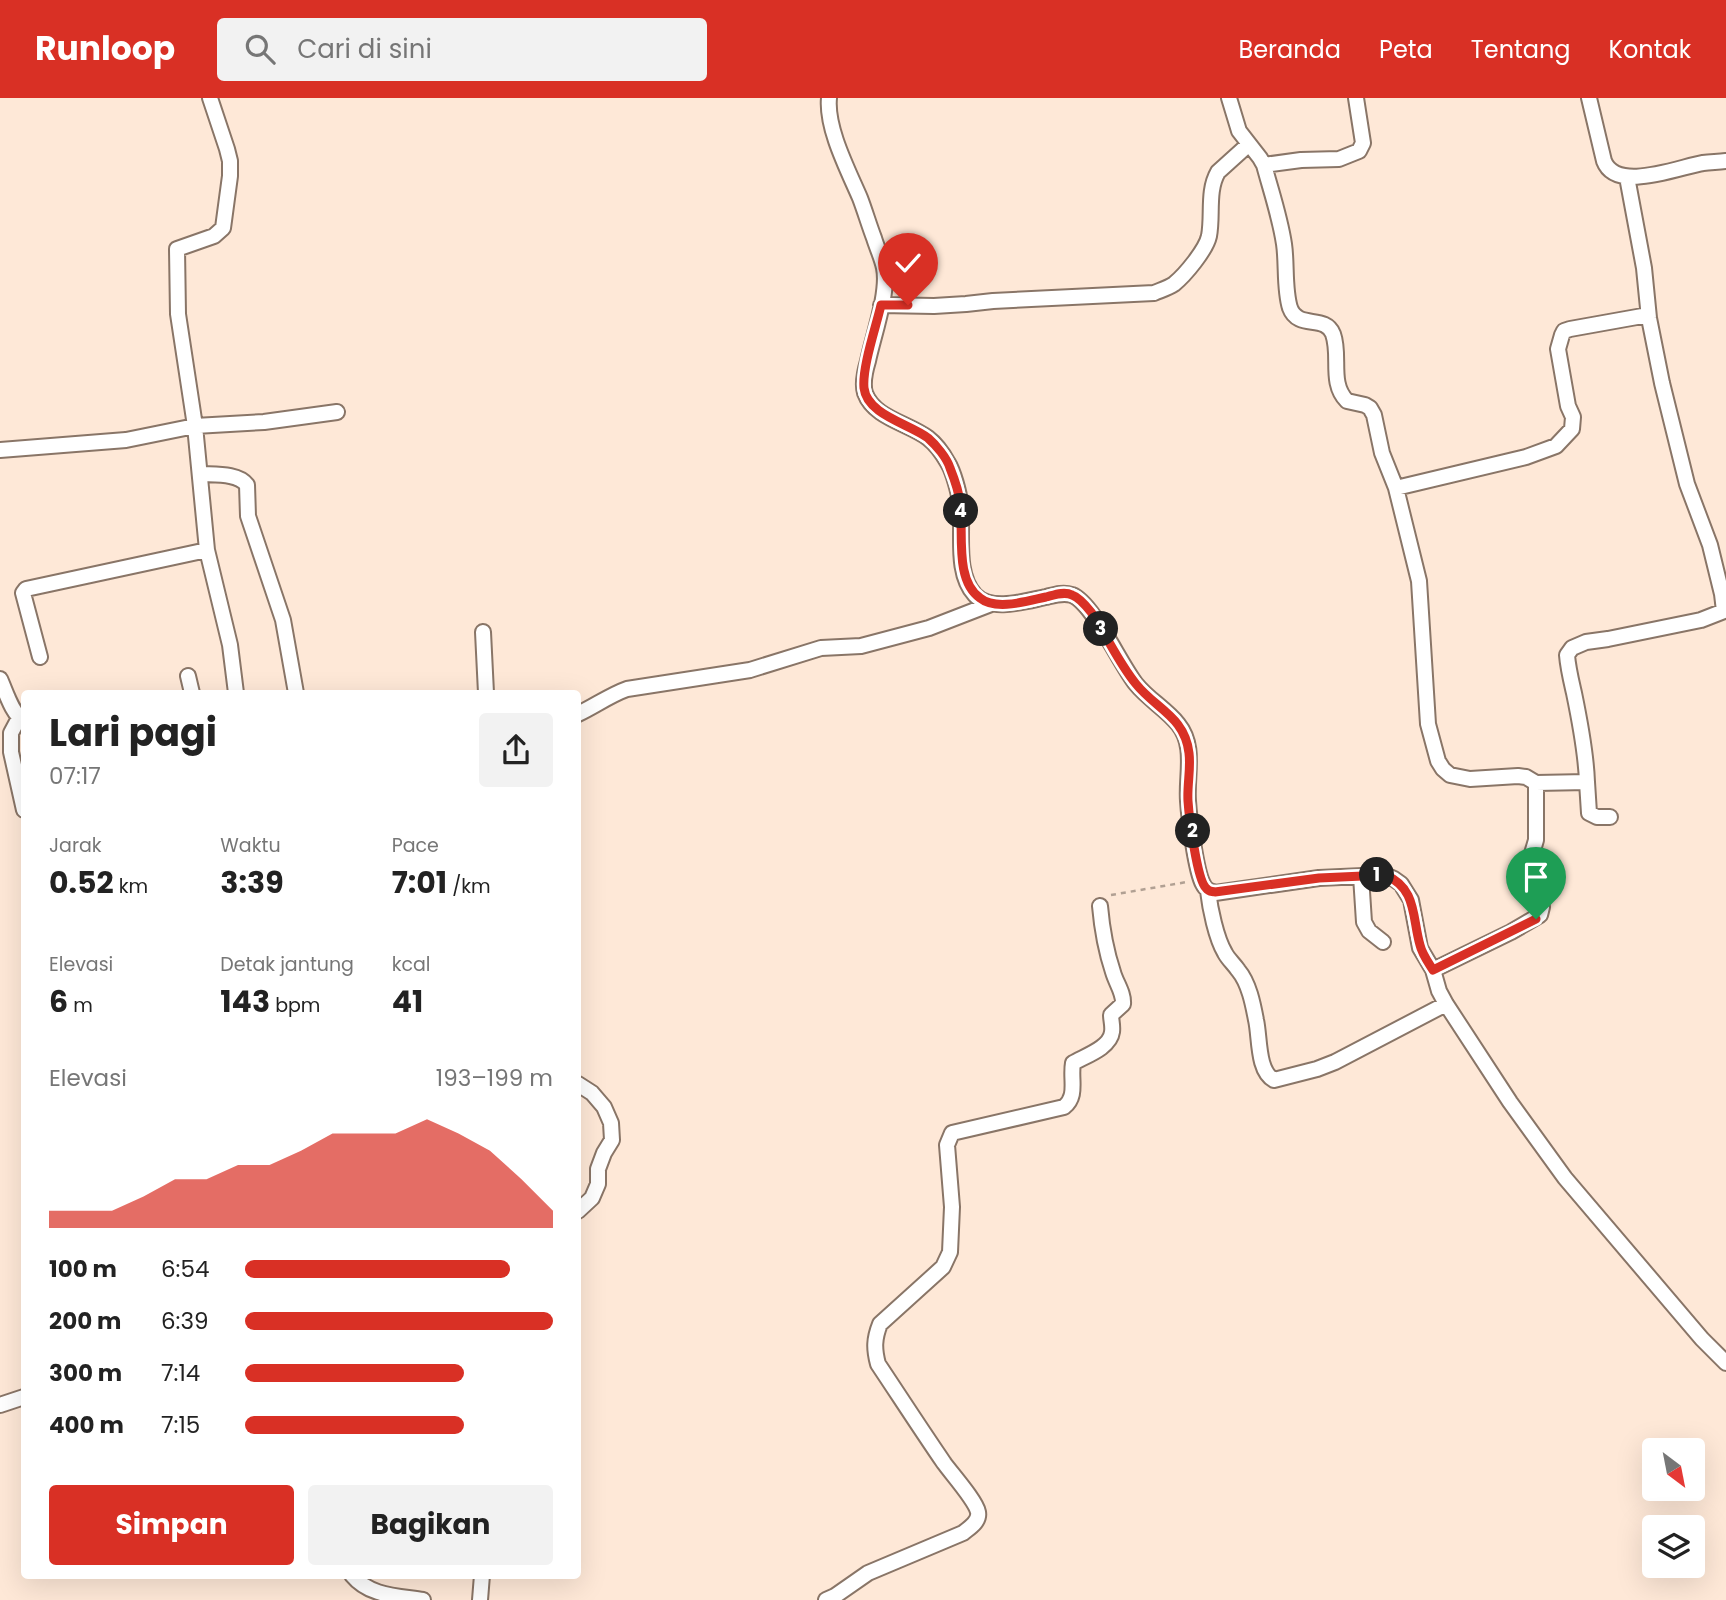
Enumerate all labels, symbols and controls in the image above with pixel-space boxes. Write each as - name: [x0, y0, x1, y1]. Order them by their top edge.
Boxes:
- search box: [217, 18, 707, 81]
- text: Runloop: [35, 25, 175, 72]
- icon: search: [241, 30, 279, 68]
- text: Cari di sini: [297, 31, 432, 67]
- text: Beranda: [1238, 33, 1341, 66]
- text: Peta: [1379, 33, 1433, 66]
- text: Tentang: [1471, 33, 1571, 66]
- text: Kontak: [1609, 33, 1691, 66]
- pin: [878, 233, 938, 305]
- icon: check: [889, 244, 927, 282]
- pin: 4: [944, 494, 978, 528]
- text: 4: [954, 497, 967, 524]
- pin: 3: [1084, 612, 1118, 646]
- text: 3: [1095, 615, 1106, 642]
- text: Lari pagi: [49, 706, 217, 759]
- button: share: [479, 713, 553, 787]
- text: 07:17: [49, 760, 101, 792]
- pin: 2: [1176, 814, 1210, 848]
- text: 2: [1187, 817, 1198, 844]
- text: Jarak: [49, 832, 102, 859]
- text: Waktu: [220, 832, 281, 859]
- text: Pace: [392, 832, 439, 859]
- pin: [1506, 847, 1566, 919]
- pin: 1: [1360, 858, 1394, 892]
- icon: arrive: [1517, 858, 1555, 896]
- text: 0.52: [49, 861, 114, 904]
- text: 3:39: [220, 861, 284, 904]
- text: 7:01: [392, 861, 447, 904]
- text: 1: [1373, 861, 1380, 888]
- text: km: [114, 873, 148, 900]
- text: /km: [447, 873, 491, 900]
- text: Elevasi: [49, 951, 113, 978]
- text: Detak jantung: [220, 951, 354, 978]
- text: kcal: [392, 951, 431, 978]
- text: 6: [49, 980, 68, 1023]
- text: 143: [220, 980, 270, 1023]
- text: 41: [392, 980, 423, 1023]
- text: m: [68, 992, 93, 1019]
- text: bpm: [270, 992, 320, 1019]
- text: Elevasi: [49, 1062, 127, 1094]
- text: 193–199 m: [436, 1062, 553, 1094]
- text: 100 m: [49, 1253, 117, 1285]
- text: 6:54: [161, 1253, 209, 1285]
- text: 200 m: [49, 1305, 121, 1337]
- text: 6:39: [161, 1305, 209, 1337]
- text: 300 m: [49, 1357, 122, 1389]
- text: 7:14: [161, 1357, 200, 1389]
- text: 400 m: [49, 1409, 124, 1441]
- text: 7:15: [161, 1409, 200, 1441]
- north arrow: [1642, 1438, 1704, 1502]
- map controls: [1642, 1438, 1705, 1578]
- button: Simpan: [49, 1485, 294, 1565]
- button: Bagikan: [308, 1485, 553, 1565]
- button: layers: [1642, 1515, 1705, 1578]

